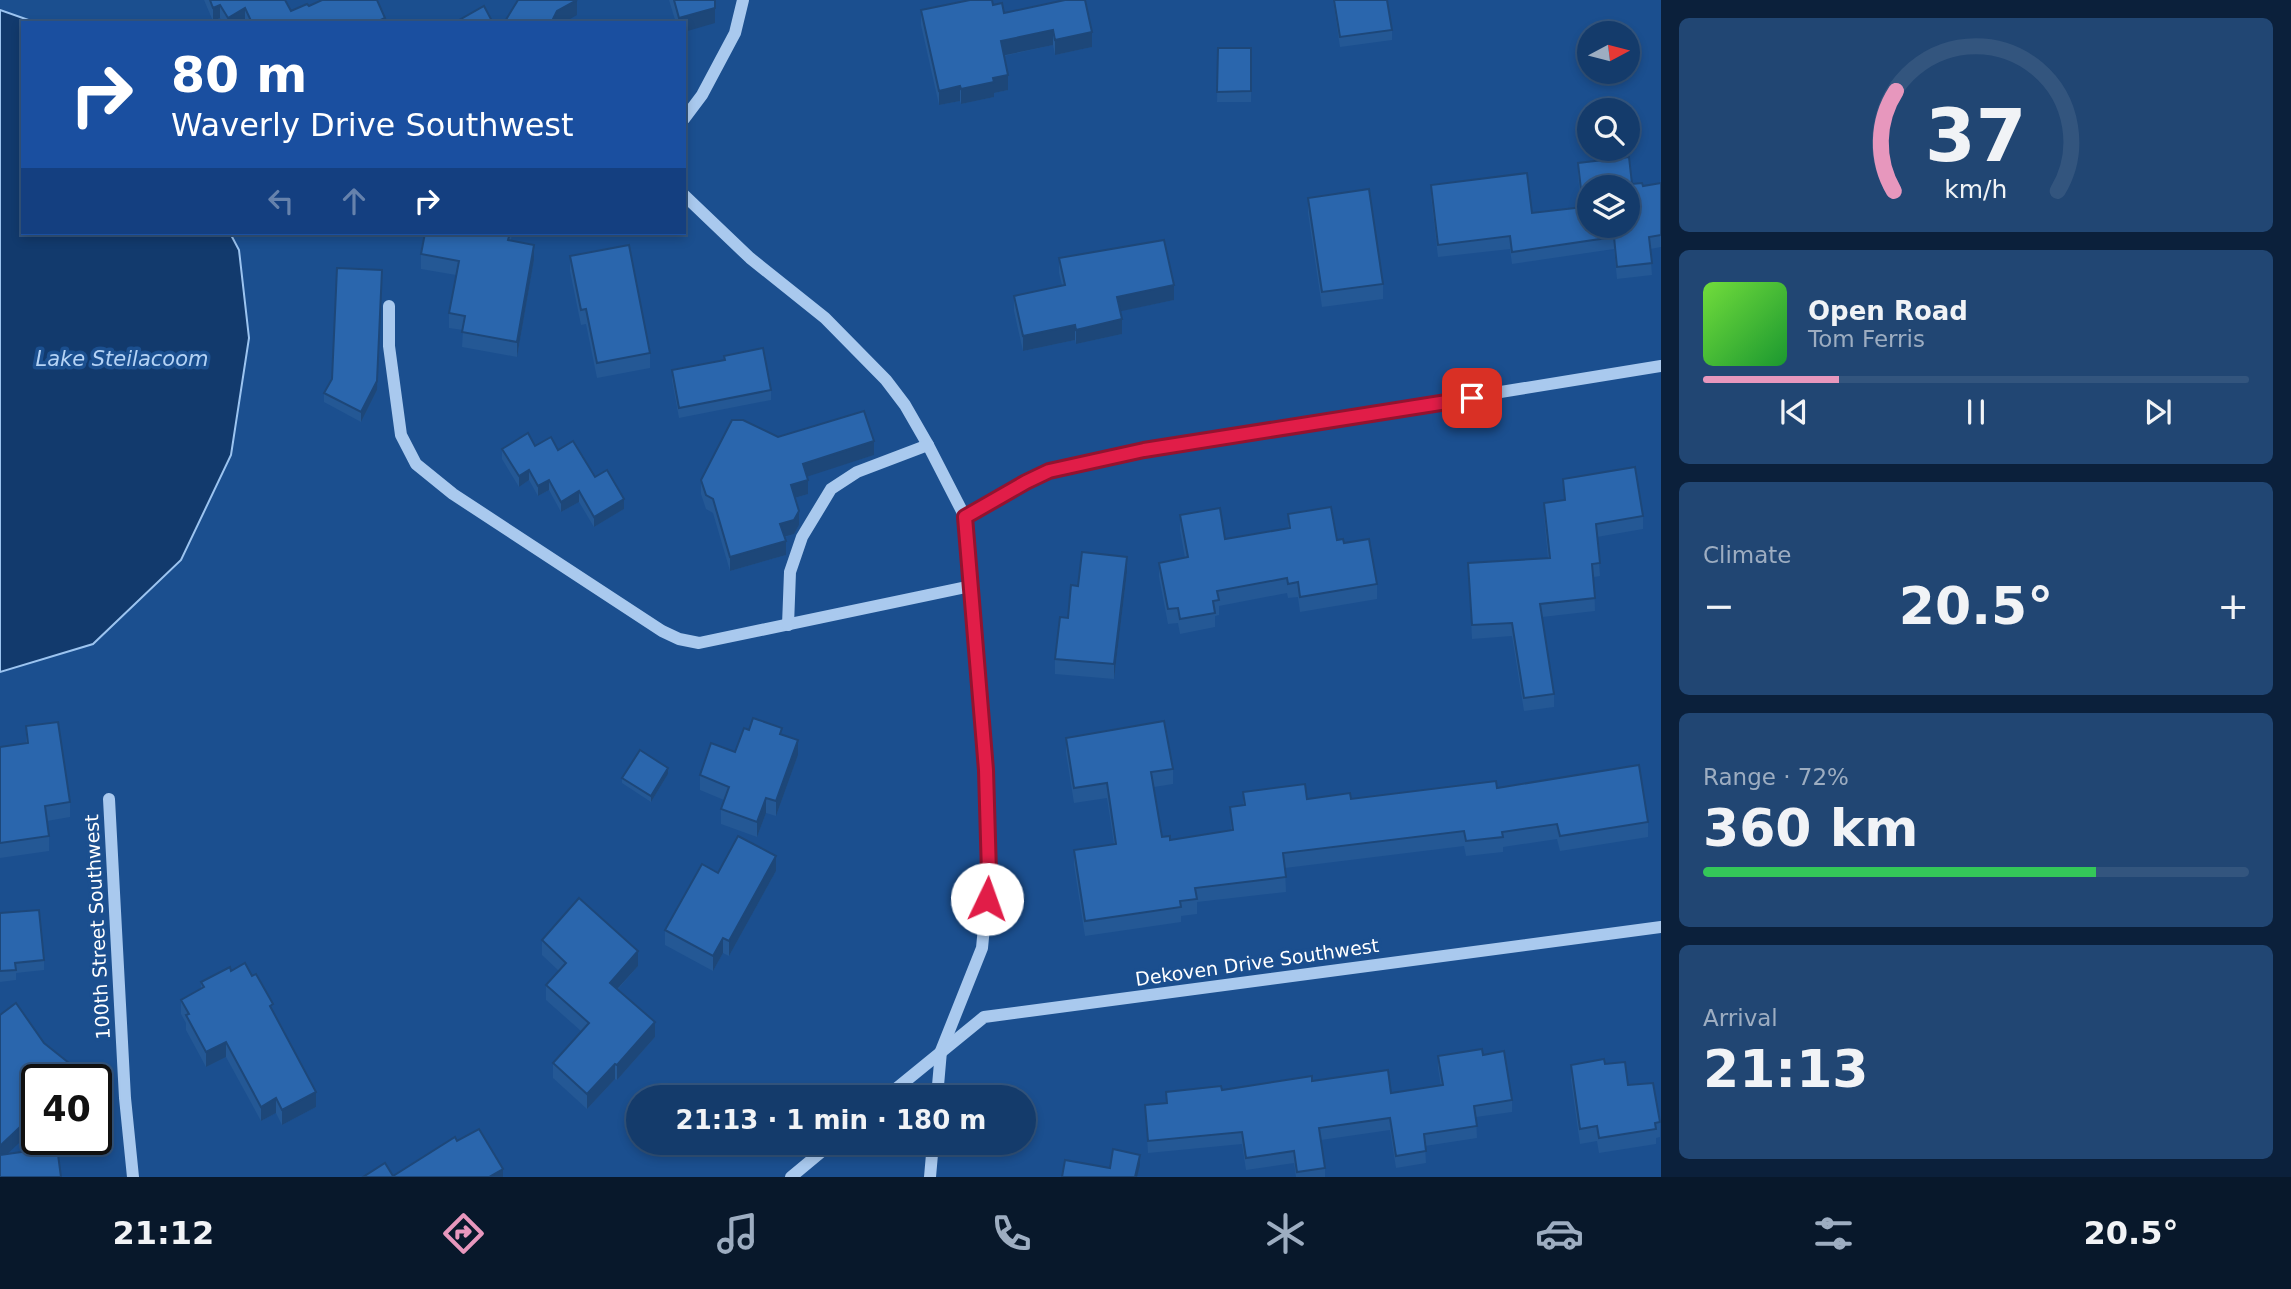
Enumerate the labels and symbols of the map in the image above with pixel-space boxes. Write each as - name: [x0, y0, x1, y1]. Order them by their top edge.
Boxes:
- north arrow: [1577, 21, 1640, 84]
- water label: Lake Steilacoom: [35, 347, 209, 371]
- pin: [1442, 368, 1502, 428]
- street label: 100th Street Southwest: [80, 814, 114, 1040]
- position arrow: [950, 862, 1024, 936]
- street label: Dekoven Drive Southwest: [1134, 934, 1380, 990]
- speed limit sign: 40: [21, 1064, 112, 1155]

